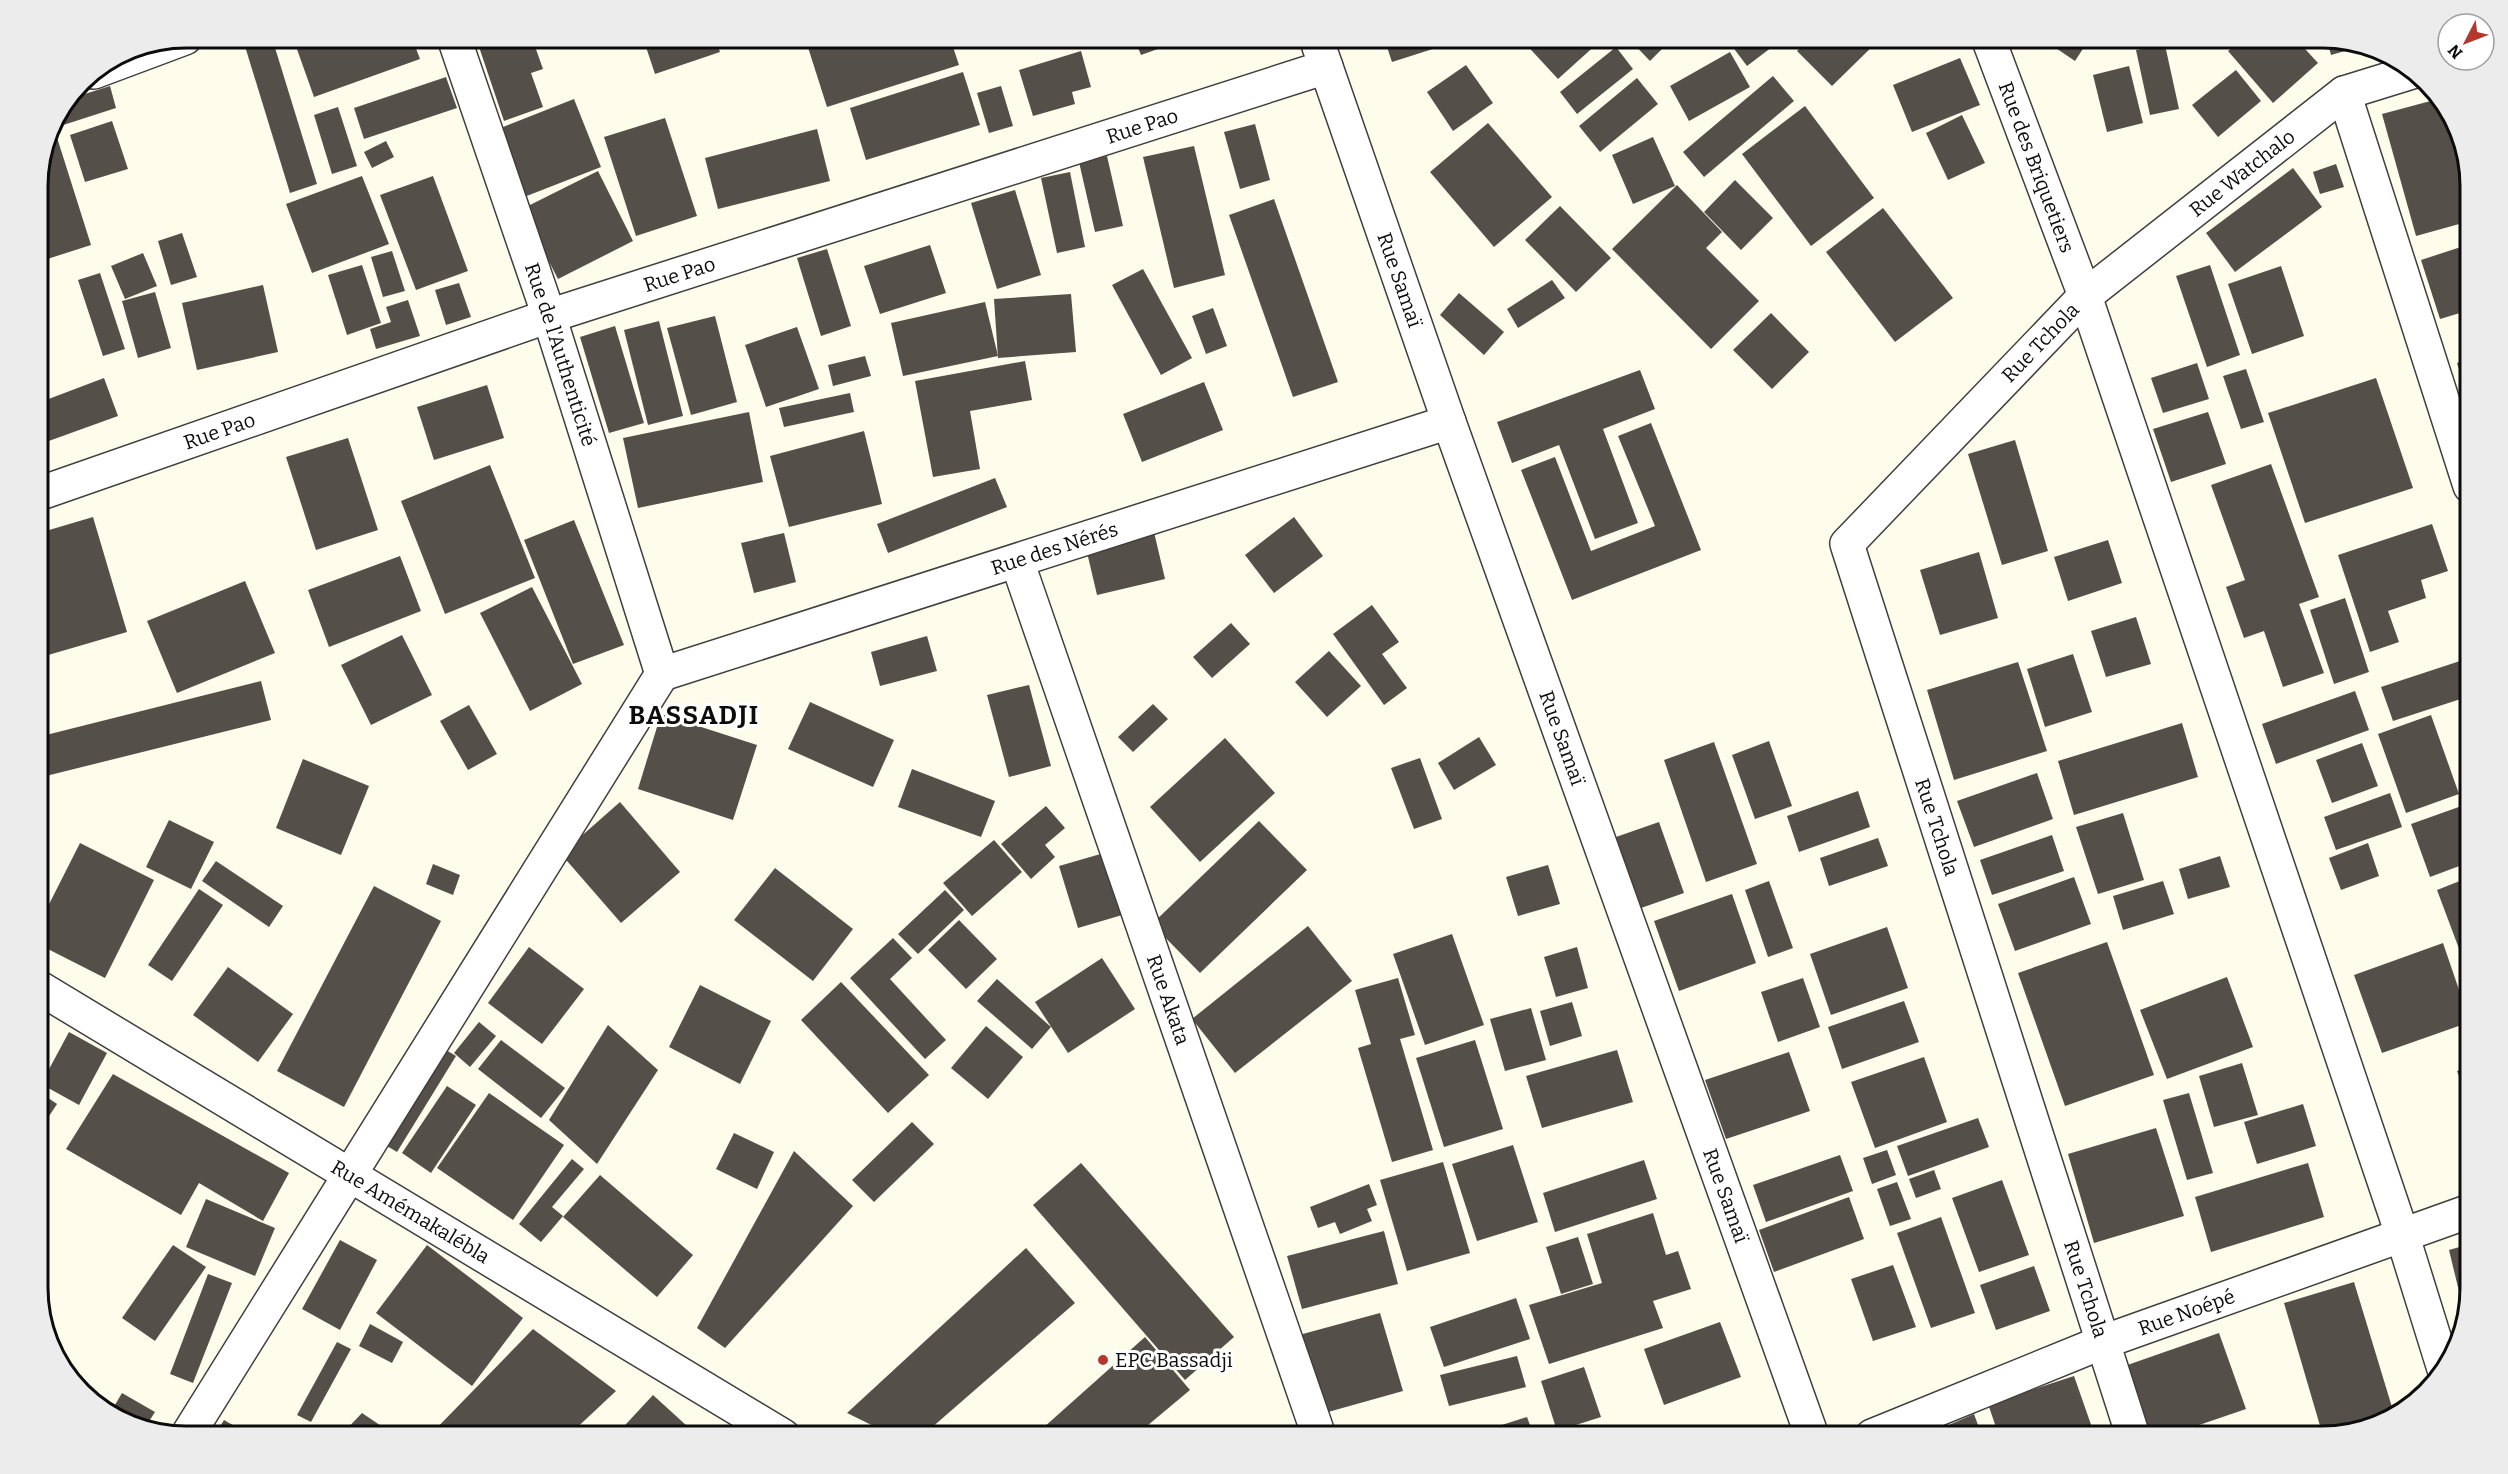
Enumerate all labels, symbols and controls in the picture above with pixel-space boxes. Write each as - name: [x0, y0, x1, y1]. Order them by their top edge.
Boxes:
- north arrow: [2436, 12, 2496, 72]
- text: N: [2444, 41, 2466, 63]
- street label: Rue des Briquetiers: [1994, 78, 2080, 256]
- street label: Rue Pao: [1103, 103, 1181, 149]
- street label: Rue Watchalo: [2184, 124, 2300, 222]
- street label: Rue Samaï: [1372, 229, 1427, 330]
- street label: Rue Pao: [640, 251, 718, 297]
- street label: Rue de l'Authenticité: [520, 260, 601, 449]
- street label: Rue Tchola: [1997, 298, 2084, 387]
- street label: Rue Pao: [180, 407, 258, 454]
- street label: Rue des Nérés: [988, 517, 1121, 580]
- street label: Rue Samaï: [1534, 687, 1590, 789]
- district label: BASSADJI: [628, 700, 760, 731]
- street label: Rue Tchola: [1910, 775, 1964, 879]
- street label: Rue Akata: [1142, 951, 1195, 1048]
- street label: Rue Samaï: [1698, 1145, 1754, 1246]
- street label: Rue Amémakalébla: [327, 1155, 494, 1268]
- street label: Rue Tchola: [2059, 1237, 2113, 1341]
- street label: Rue Noépé: [2135, 1284, 2238, 1341]
- place label: EPC Bassadji: [1115, 1348, 1233, 1373]
- marker: EPC Bassadji: [1096, 1353, 1110, 1367]

